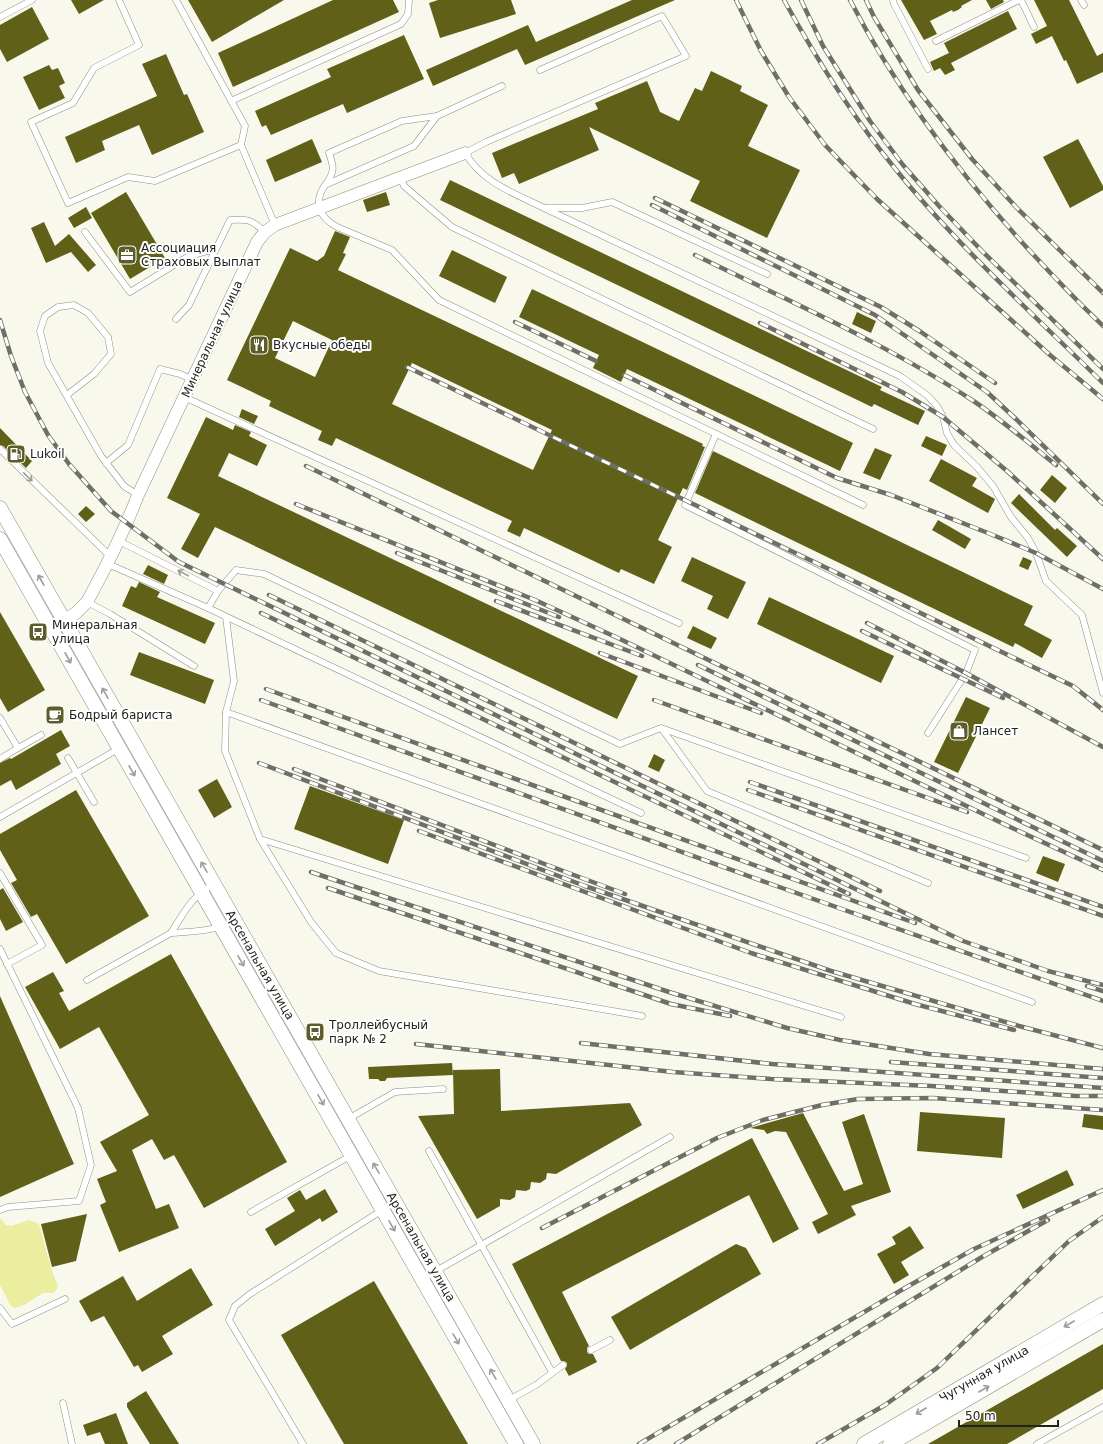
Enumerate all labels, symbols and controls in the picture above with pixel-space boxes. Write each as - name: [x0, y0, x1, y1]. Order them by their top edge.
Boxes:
- place label: Ассоциация Страховых Выплат: [141, 241, 261, 269]
- office icon: Ассоциация Страховых Выплат: [116, 244, 138, 266]
- street label: Минеральная улица: [179, 278, 245, 400]
- restaurant icon: Вкусные обеды: [248, 334, 270, 356]
- place label: Вкусные обеды: [273, 338, 371, 352]
- fuel station icon: Lukoil: [5, 443, 27, 465]
- place label: Lukoil: [30, 447, 65, 461]
- one-way arrow: [23, 472, 33, 481]
- one-way arrow: [177, 569, 189, 576]
- one-way arrow: [37, 574, 45, 586]
- place label: Минеральная улица: [52, 618, 138, 646]
- bus stop icon: Минеральная улица: [27, 621, 49, 643]
- one-way arrow: [65, 652, 73, 664]
- one-way arrow: [101, 687, 109, 699]
- cafe icon: Бодрый бариста: [44, 704, 66, 726]
- place label: Бодрый бариста: [69, 708, 173, 722]
- shop icon: Лансет: [948, 720, 970, 742]
- place label: Лансет: [973, 724, 1018, 738]
- one-way arrow: [129, 765, 137, 777]
- one-way arrow: [200, 861, 208, 873]
- street label: Арсенальная улица: [223, 908, 297, 1022]
- one-way arrow: [238, 955, 246, 967]
- place label: Троллейбусный парк № 2: [328, 1018, 428, 1046]
- bus stop icon: Троллейбусный парк № 2: [304, 1021, 326, 1043]
- one-way arrow: [317, 1094, 325, 1106]
- one-way arrow: [371, 1162, 379, 1174]
- street label: Арсенальная улица: [384, 1190, 458, 1304]
- one-way arrow: [388, 1220, 396, 1232]
- one-way arrow: [1064, 1320, 1075, 1328]
- one-way arrow: [453, 1333, 461, 1345]
- street label: Чугунная улица: [937, 1343, 1031, 1405]
- one-way arrow: [488, 1368, 496, 1380]
- one-way arrow: [978, 1385, 990, 1393]
- scale bar: [959, 1402, 1058, 1428]
- one-way arrow: [915, 1407, 927, 1415]
- text: 50 m: [965, 1409, 996, 1423]

